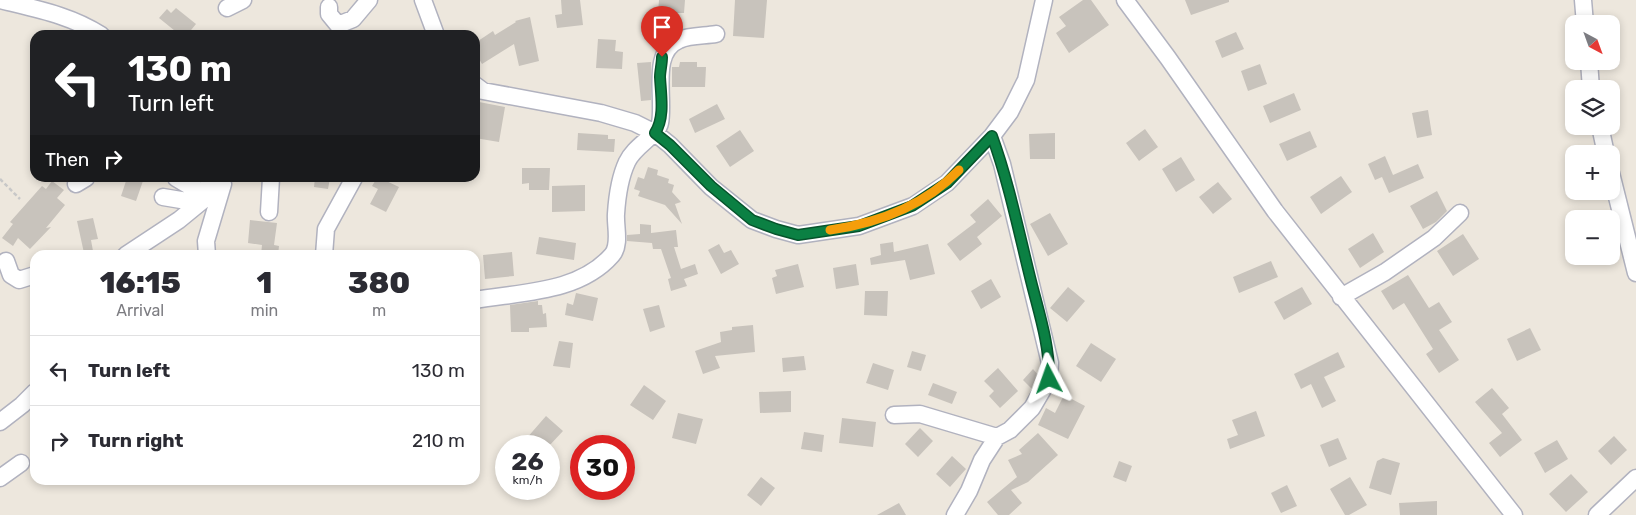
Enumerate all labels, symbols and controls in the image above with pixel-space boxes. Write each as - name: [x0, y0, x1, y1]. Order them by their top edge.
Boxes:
- pin: [641, 6, 683, 57]
- icon: arrive: [648, 13, 676, 41]
- north arrow: [1565, 15, 1620, 70]
- map controls: [1565, 15, 1620, 265]
- text: 130 m: [128, 48, 232, 90]
- icon: left: [45, 50, 110, 115]
- button: layers: [1565, 80, 1620, 135]
- text: Turn left: [128, 90, 214, 117]
- icon: right: [99, 145, 127, 173]
- button: +: [1565, 145, 1620, 200]
- text: Then: [45, 148, 89, 171]
- button: −: [1565, 210, 1620, 265]
- text: 16:15: [100, 265, 181, 301]
- text: 1: [256, 265, 272, 301]
- text: 380: [348, 265, 410, 301]
- text: Arrival: [116, 301, 164, 320]
- text: min: [250, 301, 278, 320]
- text: m: [372, 301, 386, 320]
- position arrow: [1022, 352, 1074, 404]
- icon: left: [45, 357, 73, 385]
- text: Turn left: [88, 359, 170, 382]
- text: 130 m: [412, 359, 465, 382]
- icon: right: [45, 427, 73, 455]
- text: Turn right: [88, 429, 183, 452]
- text: 210 m: [412, 429, 465, 452]
- speed limit sign: 30: [570, 435, 635, 500]
- text: 26: [511, 447, 544, 476]
- text: km/h: [513, 473, 542, 487]

